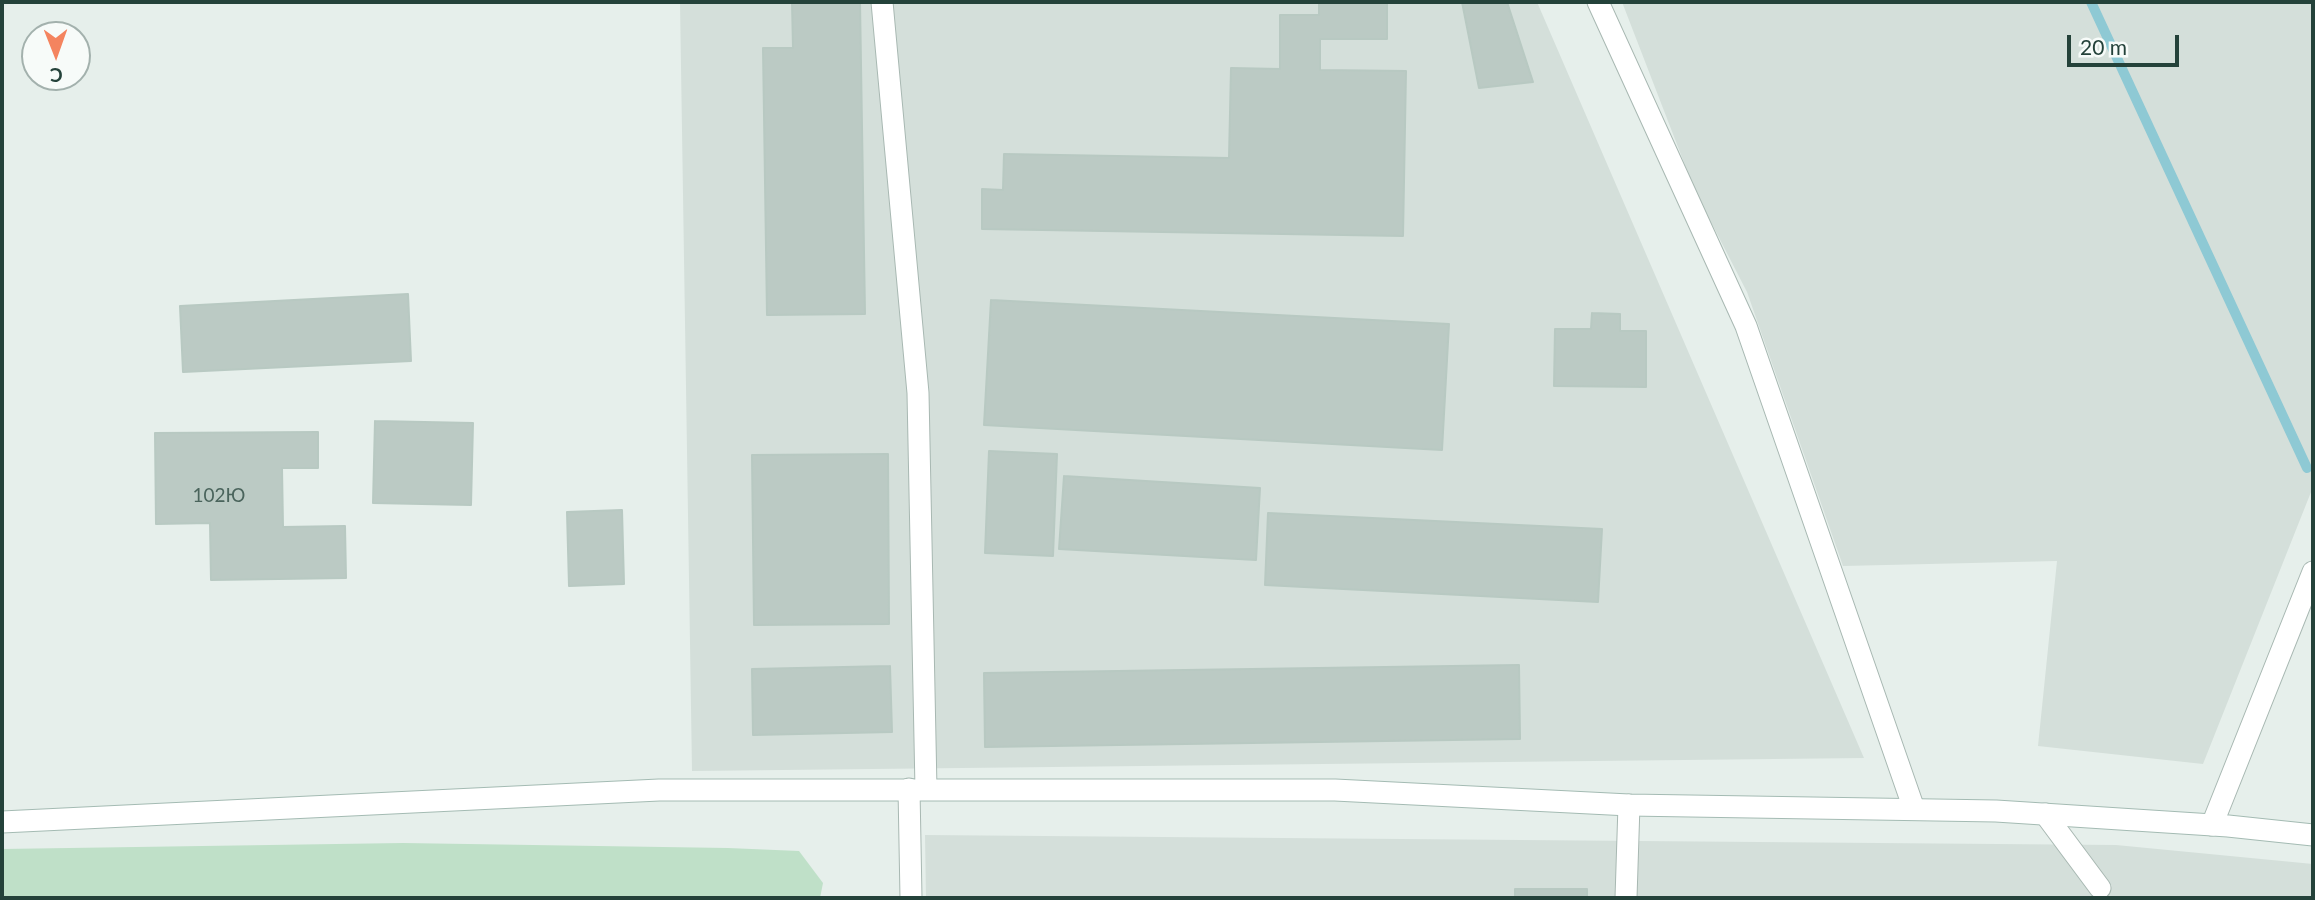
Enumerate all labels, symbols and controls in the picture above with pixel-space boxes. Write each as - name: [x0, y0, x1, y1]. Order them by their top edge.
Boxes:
- north arrow: [21, 21, 91, 91]
- scale bar: [2070, 21, 2182, 65]
- text: 20 m: [2080, 34, 2127, 59]
- text: С: [50, 64, 63, 87]
- house number: 102Ю: [193, 485, 245, 507]

